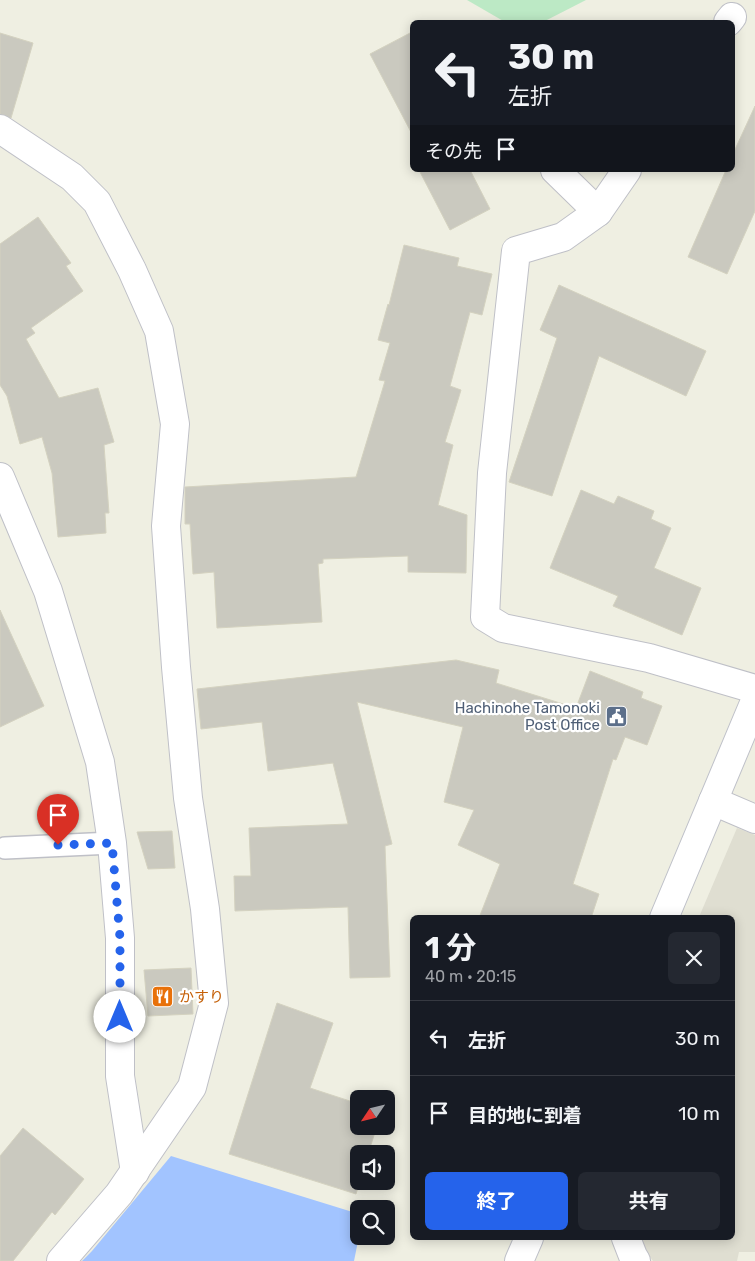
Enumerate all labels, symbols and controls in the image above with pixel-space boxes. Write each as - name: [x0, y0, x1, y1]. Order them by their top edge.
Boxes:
- text: 30 m: [508, 36, 594, 78]
- icon: left: [425, 40, 490, 105]
- text: 左折: [508, 83, 552, 110]
- icon: arrive: [492, 135, 520, 163]
- text: その先: [425, 140, 482, 163]
- place label: Hachinohe Tamonoki Post Office: [455, 699, 600, 734]
- public building icon: Hachinohe Tamonoki Post Office: [604, 705, 628, 729]
- pin: [37, 794, 79, 845]
- icon: arrive: [44, 801, 72, 829]
- text: 1 分: [425, 930, 476, 966]
- button: close: [668, 932, 720, 984]
- text: 40 m · 20:15: [425, 967, 516, 986]
- restaurant icon: かすり: [151, 985, 175, 1009]
- place label: かすり: [179, 988, 224, 1006]
- position arrow: [93, 990, 145, 1042]
- icon: left: [425, 1024, 453, 1052]
- text: 30 m: [675, 1027, 720, 1050]
- text: 左折: [468, 1029, 506, 1052]
- north arrow: [350, 1090, 395, 1135]
- map controls: [350, 1090, 395, 1245]
- icon: arrive: [425, 1099, 453, 1127]
- text: 10 m: [678, 1102, 720, 1125]
- text: 目的地に到着: [468, 1104, 582, 1127]
- button: sound: [350, 1145, 395, 1190]
- button: 終了: [425, 1172, 568, 1230]
- button: 共有: [578, 1172, 720, 1230]
- button: search: [350, 1200, 395, 1245]

